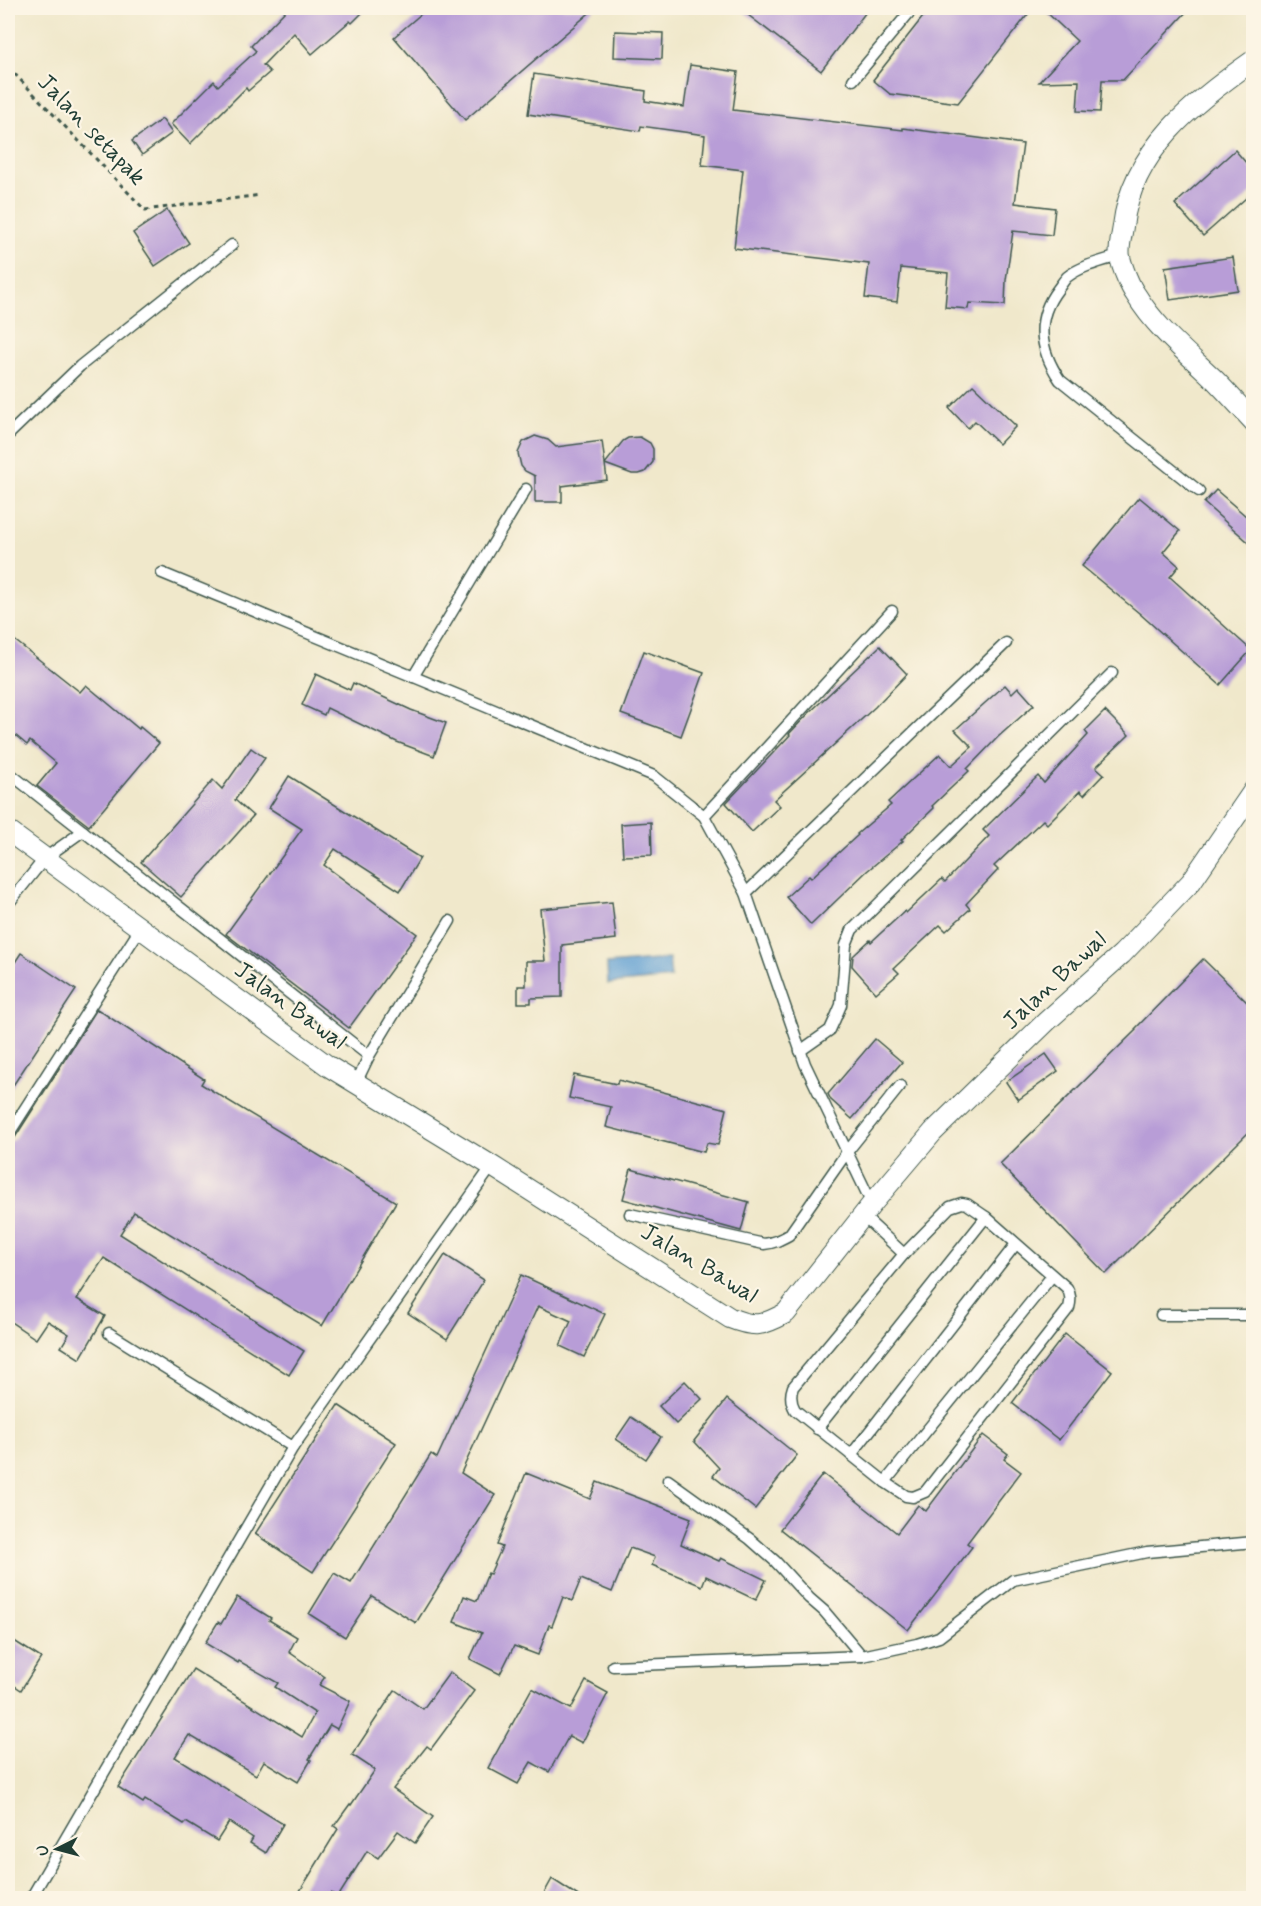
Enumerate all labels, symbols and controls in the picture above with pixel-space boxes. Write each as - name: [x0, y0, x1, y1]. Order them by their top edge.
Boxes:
- street label: Jalan setapak: [30, 68, 152, 192]
- street label: Jalan Bawal: [996, 925, 1114, 1037]
- street label: Jalan Bawal: [228, 955, 352, 1057]
- street label: Jalan Bawal: [635, 1217, 763, 1311]
- north arrow: [27, 1819, 87, 1879]
- text: U: [33, 1844, 55, 1857]

